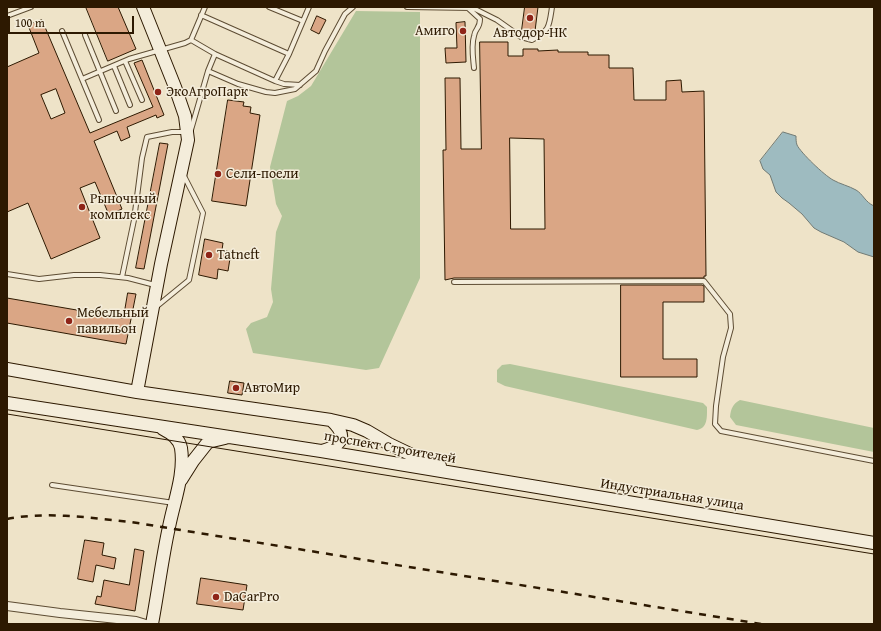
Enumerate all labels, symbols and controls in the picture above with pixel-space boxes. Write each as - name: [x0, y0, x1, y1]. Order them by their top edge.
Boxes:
- scale bar: [10, 8, 136, 34]
- marker: Автодор-НК: [525, 13, 535, 23]
- text: 100 m: [15, 14, 45, 31]
- place label: Амиго: [415, 23, 455, 39]
- place label: Автодор-НК: [493, 25, 567, 41]
- marker: Амиго: [458, 26, 468, 36]
- place label: ЭкоАгроПарк: [166, 84, 248, 100]
- marker: ЭкоАгроПарк: [153, 87, 163, 97]
- place label: Сели-поели: [226, 166, 299, 182]
- marker: Сели-поели: [213, 169, 223, 179]
- place label: Рыночный комплекс: [90, 191, 156, 224]
- marker: Рыночный комплекс: [77, 202, 87, 212]
- place label: Tatneft: [217, 247, 260, 263]
- marker: Tatneft: [204, 250, 214, 260]
- place label: Мебельный павильон: [77, 305, 149, 338]
- marker: Мебельный павильон: [64, 316, 74, 326]
- place label: АвтоМир: [244, 380, 300, 396]
- marker: АвтоМир: [231, 383, 241, 393]
- street label: проспект Строителей: [323, 428, 457, 468]
- street label: Индустриальная улица: [599, 475, 745, 515]
- place label: DaCarPro: [224, 589, 279, 605]
- marker: DaCarPro: [211, 592, 221, 602]

